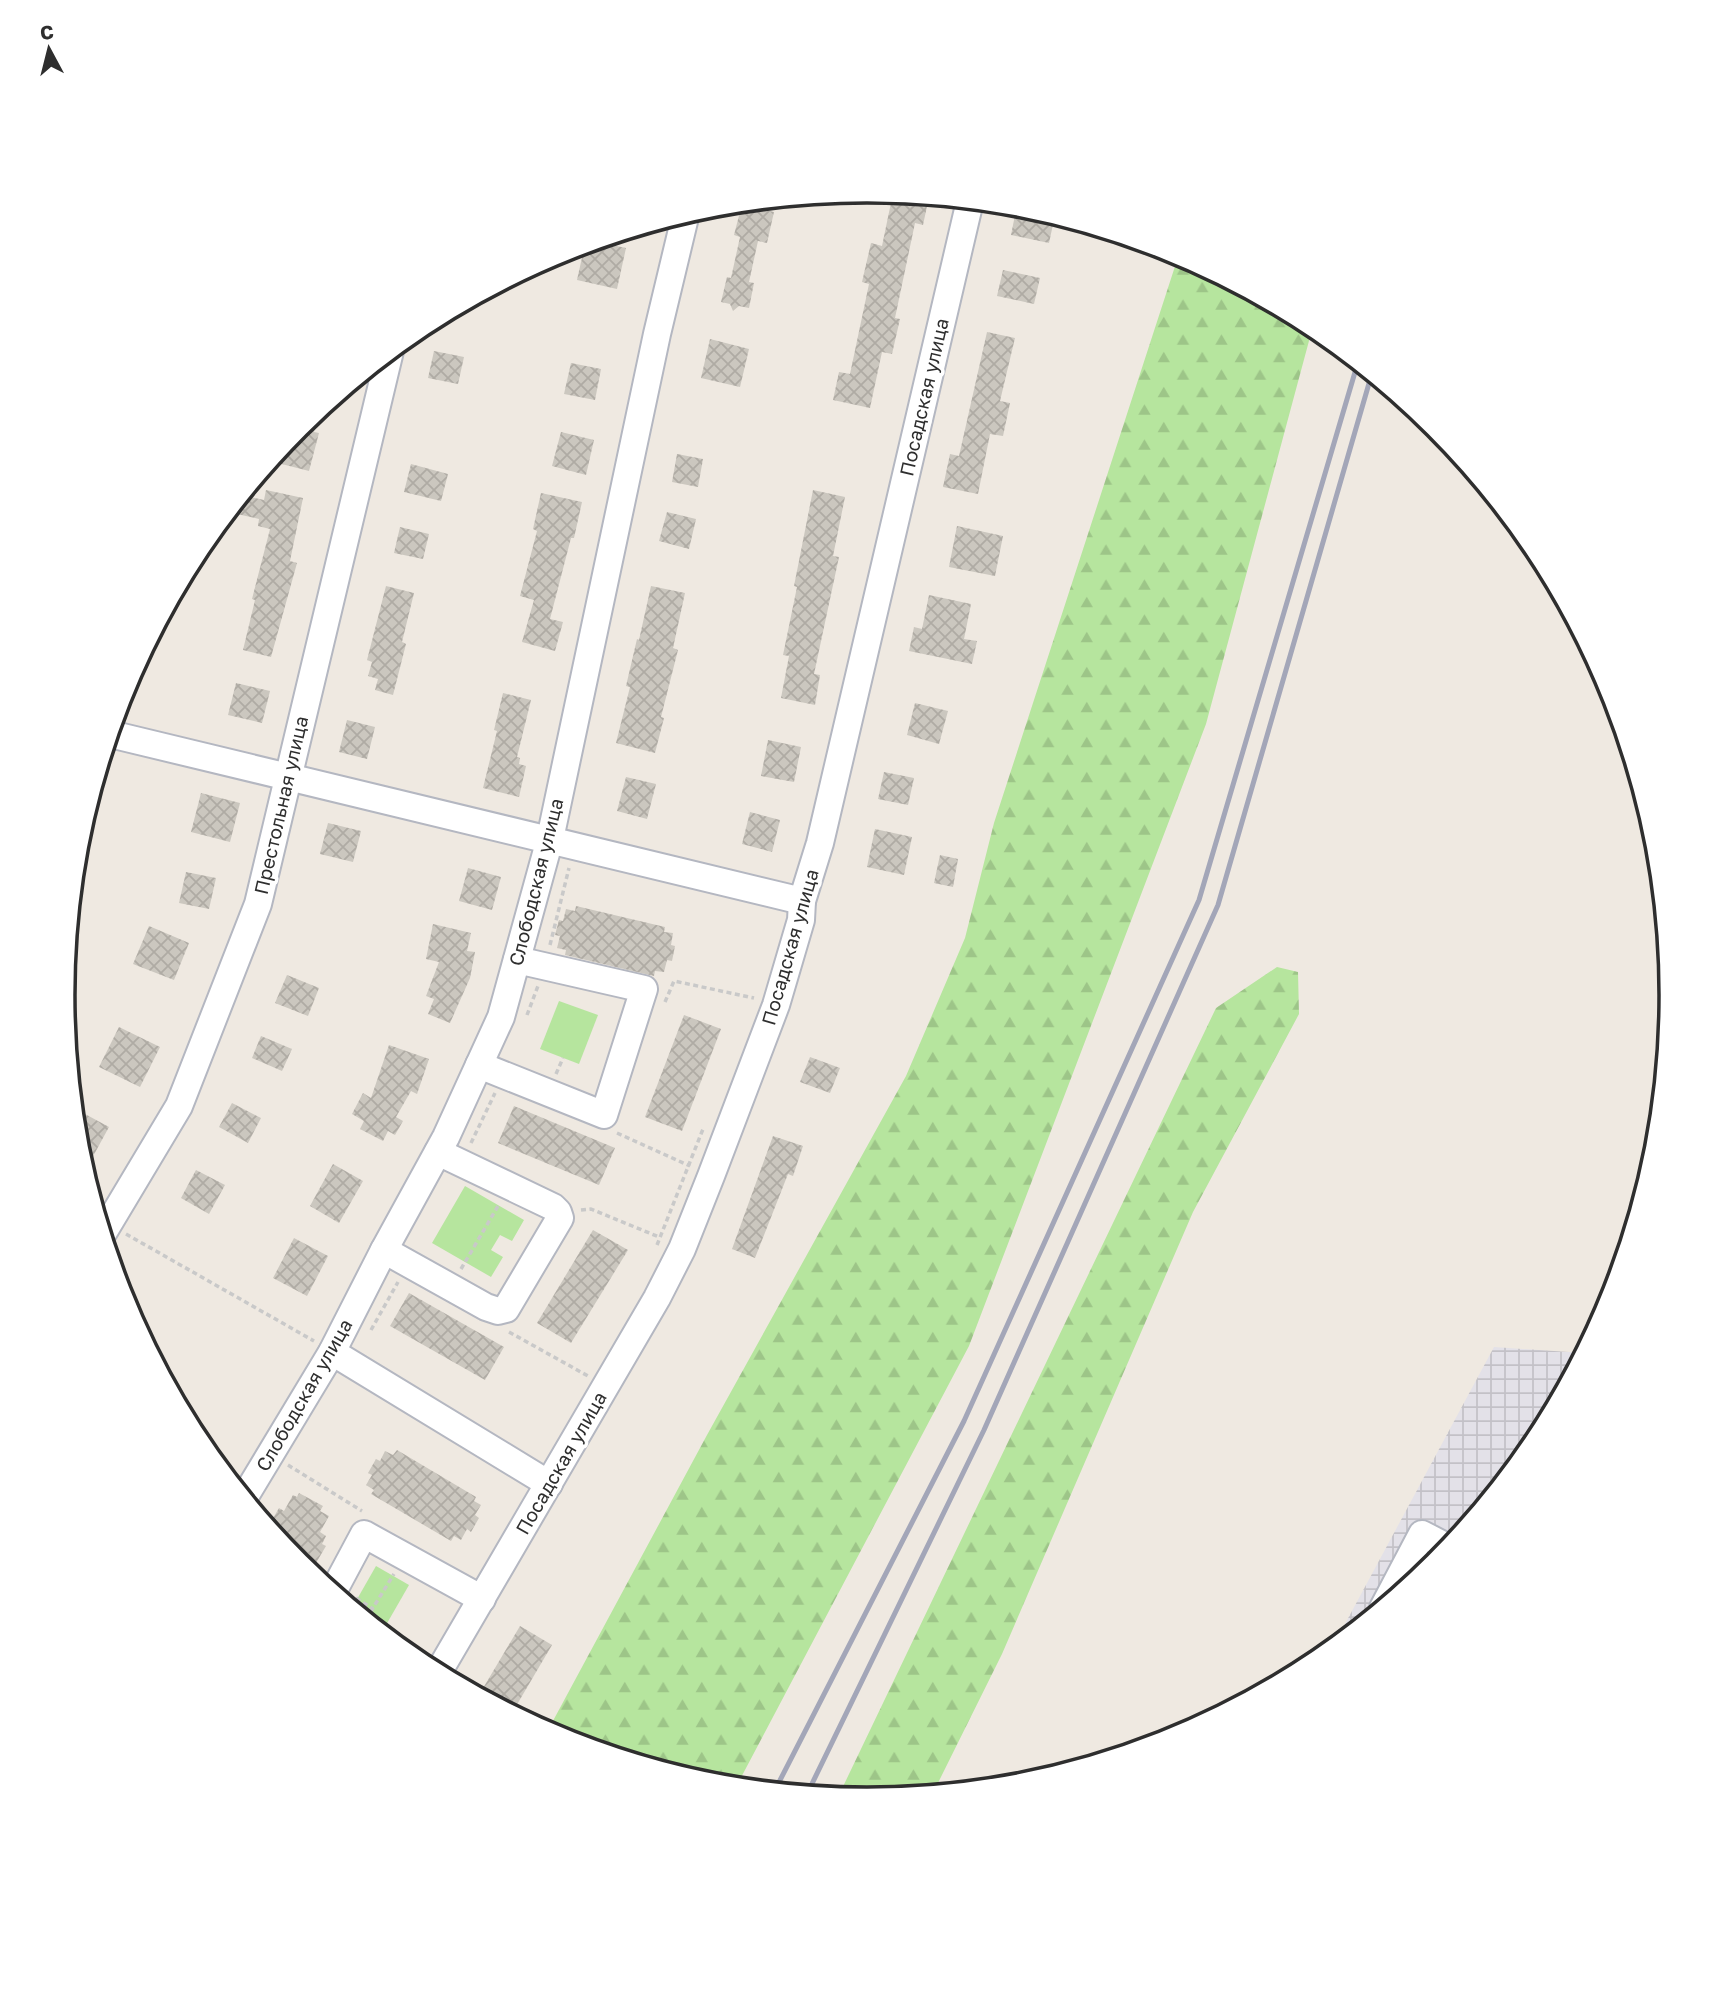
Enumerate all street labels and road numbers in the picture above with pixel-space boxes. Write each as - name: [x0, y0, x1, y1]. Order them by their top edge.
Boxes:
- street label: Посадская улица: [894, 316, 953, 478]
- street label: Престольная улица: [249, 713, 312, 896]
- street label: Слободская улица: [504, 796, 567, 968]
- street label: Посадская улица: [756, 866, 823, 1028]
- street label: Слободская улица: [251, 1315, 357, 1475]
- street label: Посадская улица: [510, 1387, 611, 1538]

